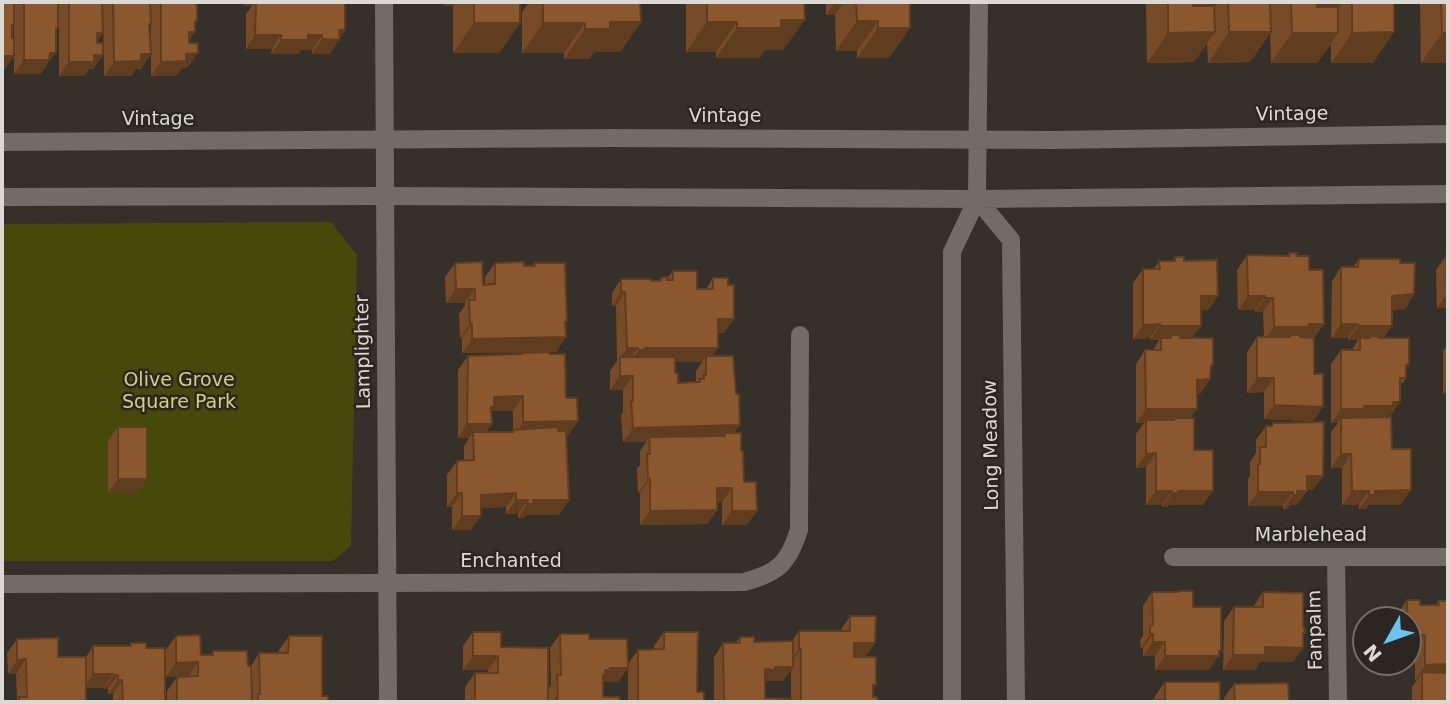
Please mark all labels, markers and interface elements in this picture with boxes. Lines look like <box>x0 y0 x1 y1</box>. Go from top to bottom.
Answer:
street label: Vintage <box>1255 103 1329 127</box>
street label: Vintage <box>689 106 761 128</box>
street label: Vintage <box>122 109 194 131</box>
street label: Lamplighter <box>352 295 376 409</box>
park label: Olive Grove Square Park <box>122 370 236 414</box>
street label: Long Meadow <box>979 379 1005 511</box>
street label: Marblehead <box>1255 525 1367 547</box>
street label: Enchanted <box>460 551 562 573</box>
street label: Fanpalm <box>1304 590 1328 670</box>
north arrow <box>1352 606 1422 676</box>
text: N <box>1359 640 1386 666</box>

